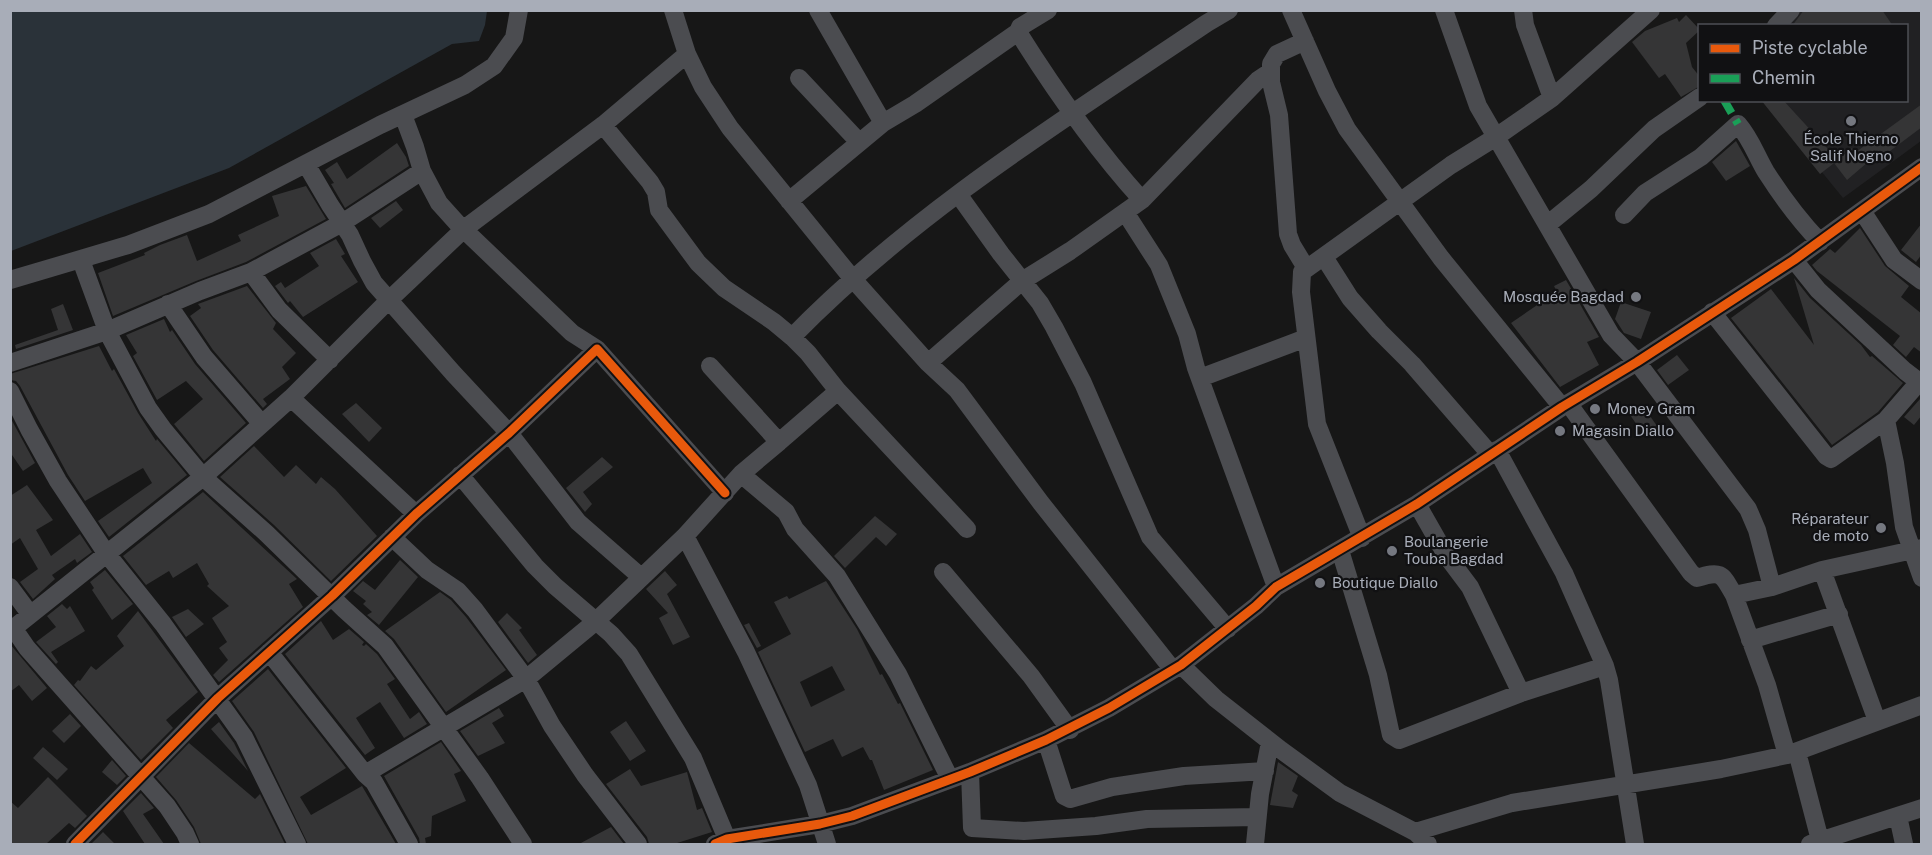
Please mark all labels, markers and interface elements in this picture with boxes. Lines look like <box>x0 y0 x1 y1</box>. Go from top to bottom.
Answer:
legend <box>1698 24 1908 102</box>
text: Piste cyclable <box>1752 37 1868 58</box>
text: Chemin <box>1752 67 1816 88</box>
marker: École Thierno Salif Nogno <box>1844 114 1858 128</box>
place label: École Thierno Salif Nogno <box>1804 130 1898 164</box>
place label: Mosquée Bagdad <box>1503 288 1624 305</box>
marker: Mosquée Bagdad <box>1629 290 1643 304</box>
place label: Money Gram <box>1607 400 1695 417</box>
marker: Money Gram <box>1588 402 1602 416</box>
place label: Magasin Diallo <box>1572 422 1674 439</box>
marker: Magasin Diallo <box>1553 424 1567 438</box>
place label: Réparateur de moto <box>1791 510 1869 544</box>
marker: Réparateur de moto <box>1874 521 1888 535</box>
place label: Boulangerie Touba Bagdad <box>1404 533 1504 567</box>
marker: Boulangerie Touba Bagdad <box>1385 544 1399 558</box>
place label: Boutique Diallo <box>1332 574 1438 591</box>
marker: Boutique Diallo <box>1313 576 1327 590</box>

